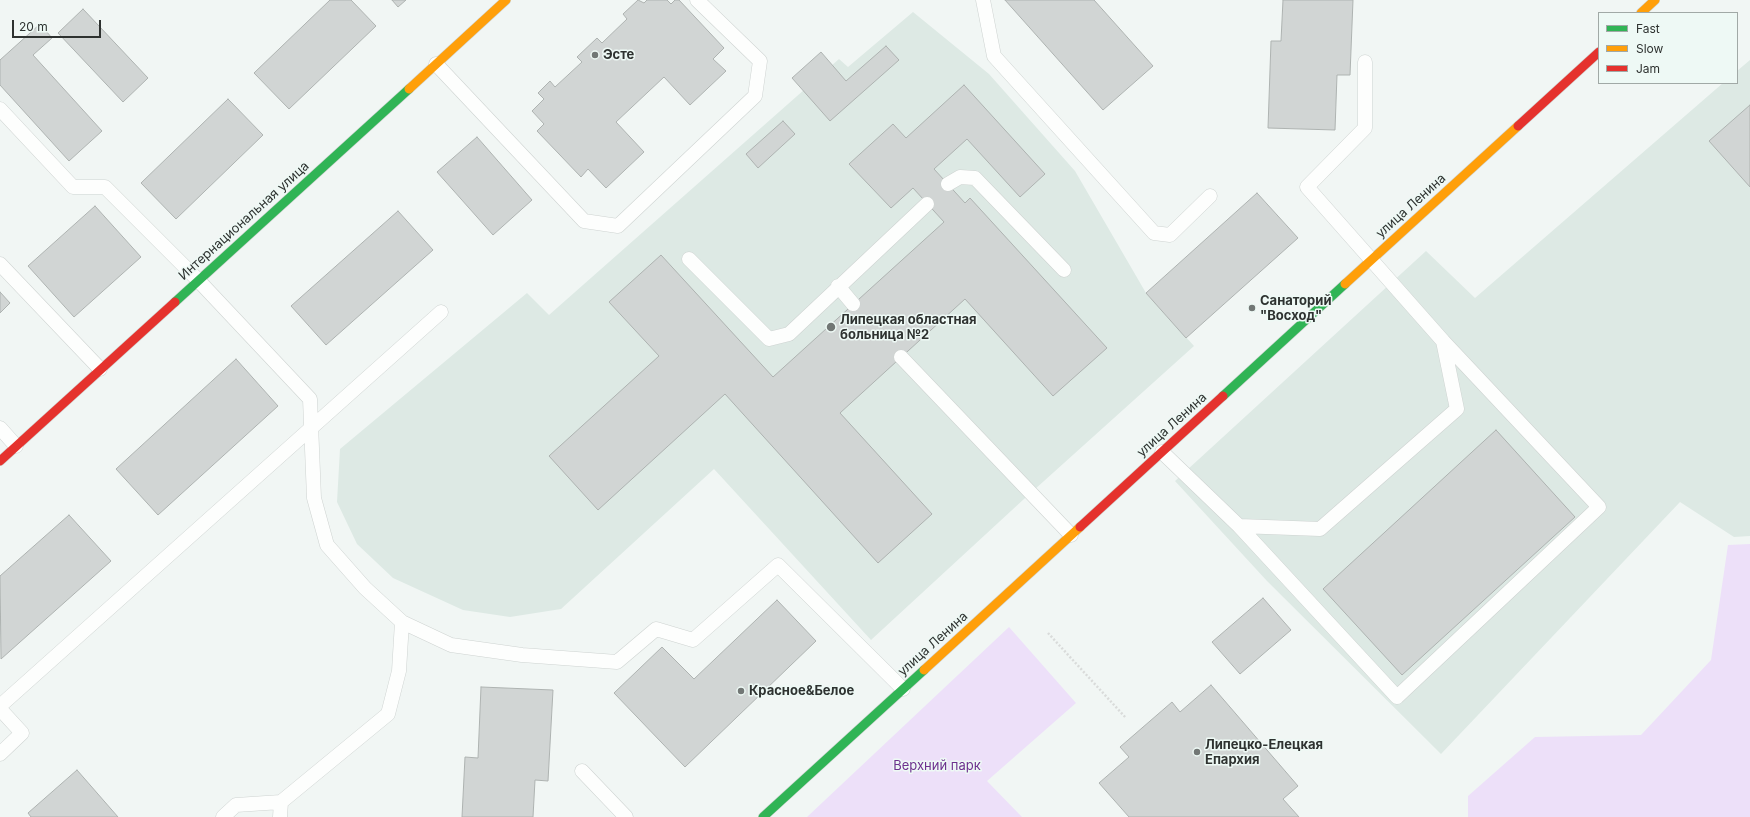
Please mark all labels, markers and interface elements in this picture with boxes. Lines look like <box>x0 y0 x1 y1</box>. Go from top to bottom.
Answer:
scale bar <box>14 12 103 38</box>
legend <box>1598 12 1738 84</box>
text: 20 m <box>19 19 48 34</box>
text: Fast <box>1636 21 1660 36</box>
text: Slow <box>1636 41 1663 56</box>
place label: Эсте <box>603 47 634 63</box>
marker: Эсте <box>590 50 600 60</box>
text: Jam <box>1636 61 1660 76</box>
street label: Интернациональная улица <box>176 158 312 284</box>
street label: улица Ленина <box>1373 171 1449 241</box>
place label: Санаторий "Восход" <box>1260 293 1331 324</box>
marker: Санаторий "Восход" <box>1247 303 1257 313</box>
place label: Липецкая областная больница №2 <box>840 312 977 343</box>
marker: Липецкая областная больница №2 <box>825 321 837 333</box>
street label: улица Ленина <box>1134 390 1210 460</box>
street label: улица Ленина <box>895 609 971 679</box>
place label: Красное&Белое <box>749 683 854 699</box>
marker: Красное&Белое <box>736 686 746 696</box>
place label: Липецко-Елецкая Епархия <box>1205 737 1323 768</box>
marker: Липецко-Елецкая Епархия <box>1192 747 1202 757</box>
park label: Верхний парк <box>893 758 981 774</box>

